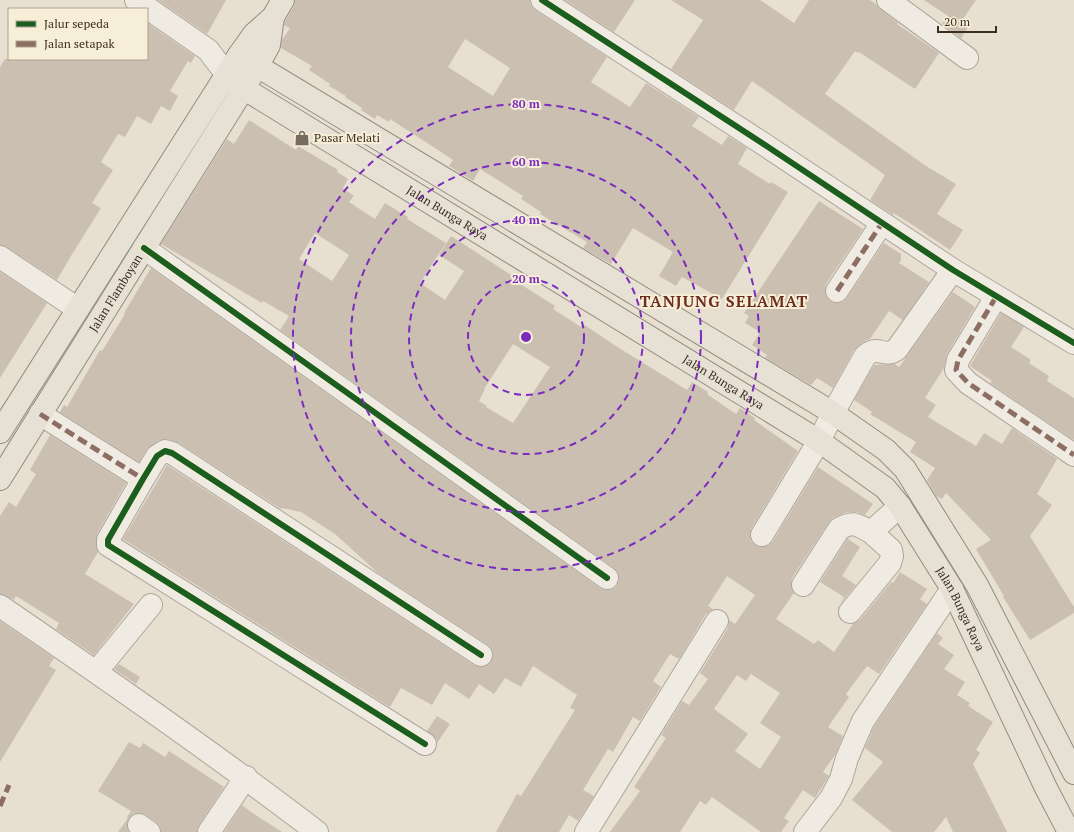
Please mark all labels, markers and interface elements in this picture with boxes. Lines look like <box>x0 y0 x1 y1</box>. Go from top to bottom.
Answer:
legend <box>8 8 148 60</box>
scale bar <box>938 8 996 34</box>
text: 20 m <box>944 14 971 29</box>
text: Jalur sepeda <box>44 16 109 31</box>
text: Jalan setapak <box>44 36 115 51</box>
text: 80 m <box>512 96 540 111</box>
shop icon: Pasar Melati <box>293 129 311 147</box>
place label: Pasar Melati <box>314 130 381 145</box>
text: 60 m <box>512 154 540 169</box>
street label: Jalan Bunga Raya <box>404 182 491 243</box>
text: 40 m <box>512 212 540 227</box>
street label: Jalan Flamboyan <box>86 251 145 335</box>
text: 20 m <box>512 271 540 286</box>
district label: TANJUNG SELAMAT <box>640 290 808 312</box>
centre of rings <box>519 330 533 344</box>
street label: Jalan Bunga Raya <box>680 351 767 413</box>
street label: Jalan Bunga Raya <box>933 564 988 653</box>

